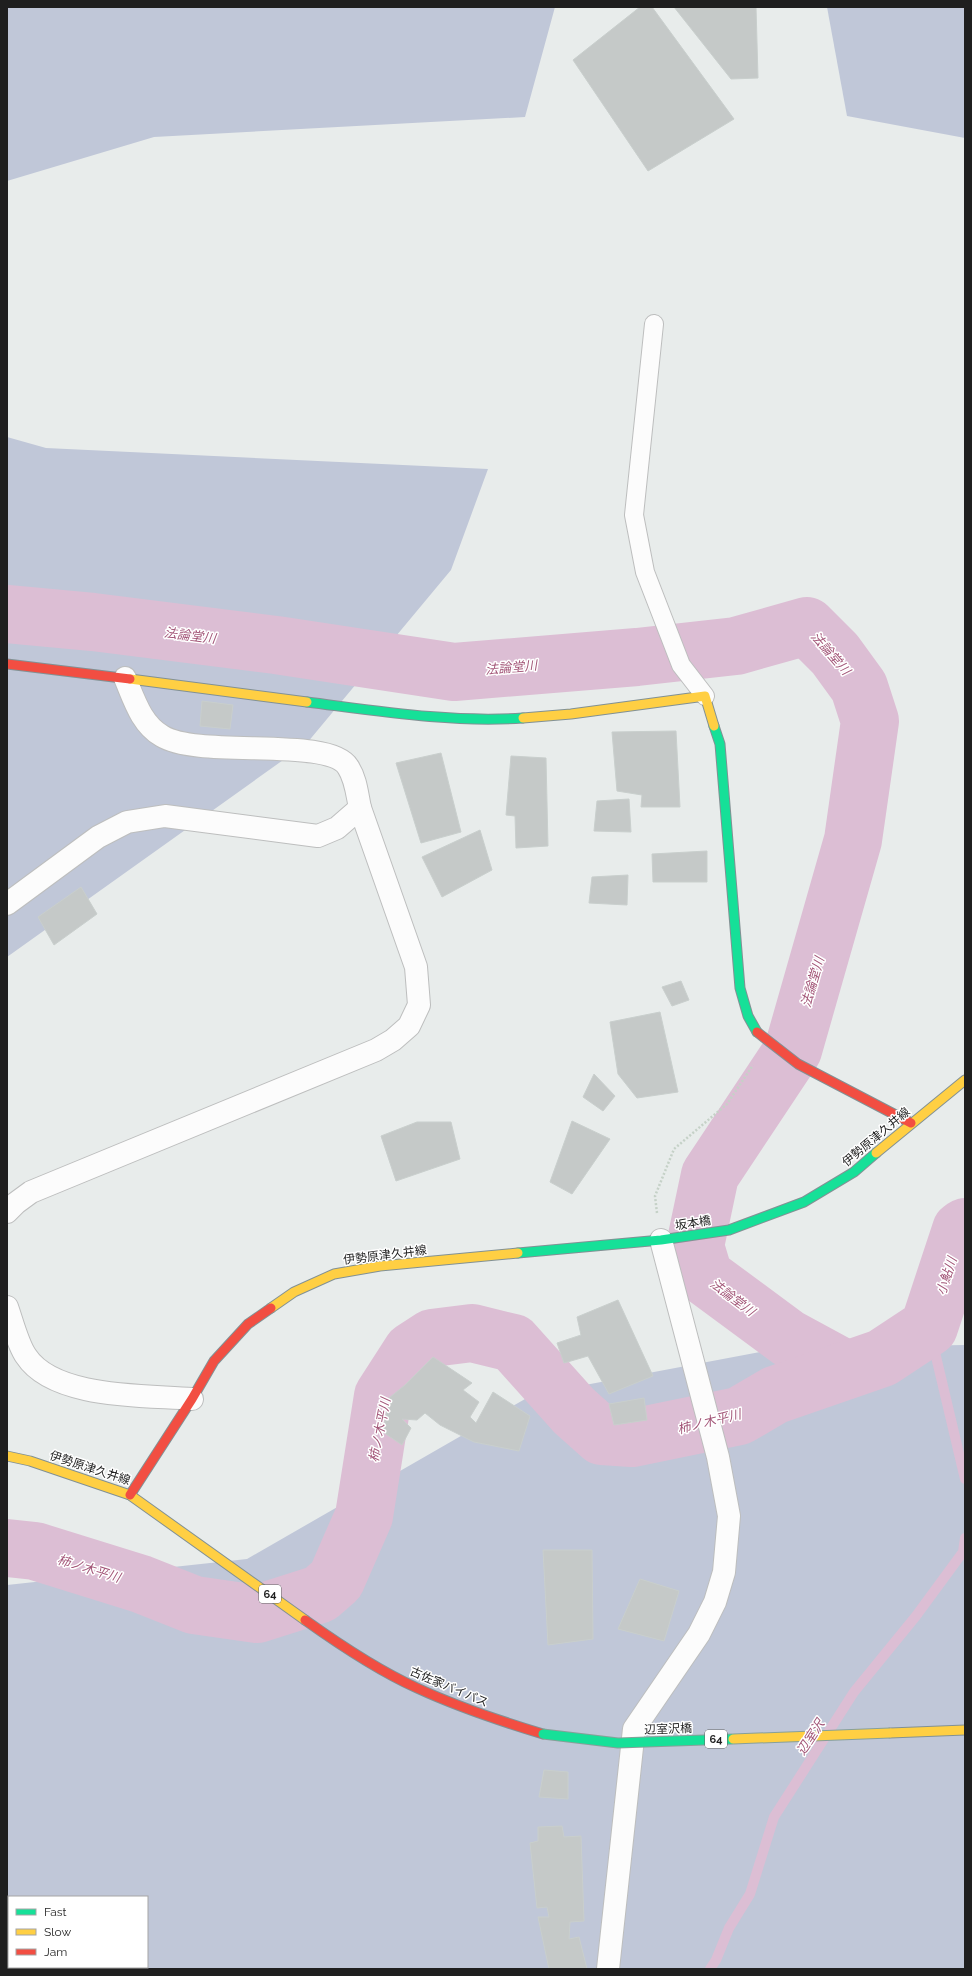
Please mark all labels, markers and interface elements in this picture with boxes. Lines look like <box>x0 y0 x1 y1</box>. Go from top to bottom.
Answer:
water label: 法論堂川 <box>163 625 219 646</box>
water label: 法論堂川 <box>808 629 855 679</box>
water label: 法論堂川 <box>484 658 540 677</box>
water label: 法論堂川 <box>798 953 827 1009</box>
street label: 伊勢原津久井線 <box>839 1105 913 1169</box>
street label: 坂本橋 <box>674 1213 712 1233</box>
street label: 伊勢原津久井線 <box>342 1243 428 1267</box>
water label: 小鮎川 <box>933 1253 960 1297</box>
water label: 法論堂川 <box>707 1276 760 1320</box>
water label: 柿ノ木平川 <box>366 1395 393 1463</box>
water label: 柿ノ木平川 <box>676 1406 744 1437</box>
street label: 伊勢原津久井線 <box>48 1448 132 1488</box>
water label: 柿ノ木平川 <box>56 1552 124 1586</box>
road number: 64 <box>259 1585 281 1603</box>
street label: 古佐家バイパス <box>408 1664 490 1710</box>
water label: 辺室沢 <box>794 1715 828 1758</box>
street label: 辺室沢橋 <box>644 1721 692 1737</box>
road number: 64 <box>705 1730 727 1748</box>
legend <box>8 1896 148 1968</box>
text: Fast <box>44 1905 67 1919</box>
text: Slow <box>44 1925 71 1939</box>
text: Jam <box>44 1945 67 1959</box>

